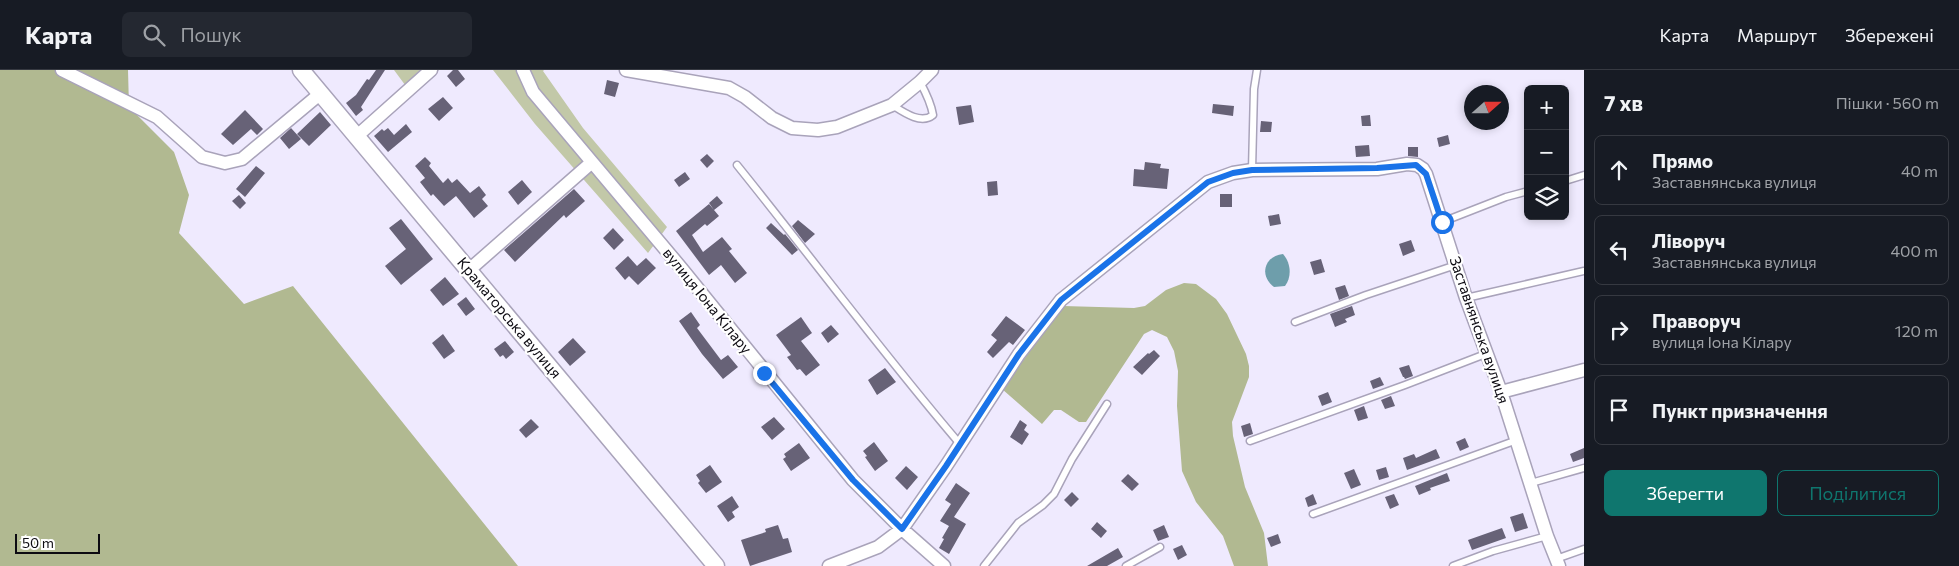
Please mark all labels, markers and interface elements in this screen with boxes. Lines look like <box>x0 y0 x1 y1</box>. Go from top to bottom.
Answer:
search box <box>122 12 472 57</box>
text: Карта <box>25 20 92 49</box>
icon: search <box>140 21 168 49</box>
text: Пошук <box>180 23 242 46</box>
text: Карта <box>1659 24 1709 46</box>
text: Маршрут <box>1737 24 1817 46</box>
text: Збережені <box>1845 24 1934 46</box>
north arrow <box>1464 85 1509 130</box>
map controls <box>1524 85 1569 220</box>
button: + <box>1524 85 1569 130</box>
text: 7 хв <box>1604 90 1643 115</box>
text: Пішки · 560 m <box>1836 93 1939 112</box>
button: − <box>1524 130 1569 175</box>
text: Прямо <box>1652 149 1713 172</box>
icon: ahead <box>1605 156 1633 184</box>
text: 40 m <box>1901 161 1938 180</box>
text: Заставнянська вулиця <box>1652 172 1817 191</box>
button: layers <box>1524 175 1569 220</box>
route start <box>1431 211 1454 234</box>
text: Ліворуч <box>1652 229 1725 252</box>
icon: left <box>1605 236 1633 264</box>
text: 400 m <box>1890 241 1938 260</box>
street label: вулиця Іона Кілару <box>660 244 756 357</box>
text: Заставнянська вулиця <box>1652 252 1817 271</box>
street label: Краматорська вулиця <box>454 253 566 382</box>
street label: Заставнянська вулиця <box>1446 254 1514 406</box>
text: Праворуч <box>1652 309 1741 332</box>
icon: right <box>1605 316 1633 344</box>
text: 120 m <box>1895 321 1938 340</box>
text: вулиця Іона Кілару <box>1652 332 1792 351</box>
route end <box>753 362 776 385</box>
icon: arrive <box>1605 396 1633 424</box>
text: Пункт призначення <box>1652 399 1828 422</box>
button: Зберегти <box>1604 470 1767 516</box>
button: Поділитися <box>1777 470 1939 516</box>
scale bar <box>15 531 100 554</box>
text: 50 m <box>22 534 54 551</box>

